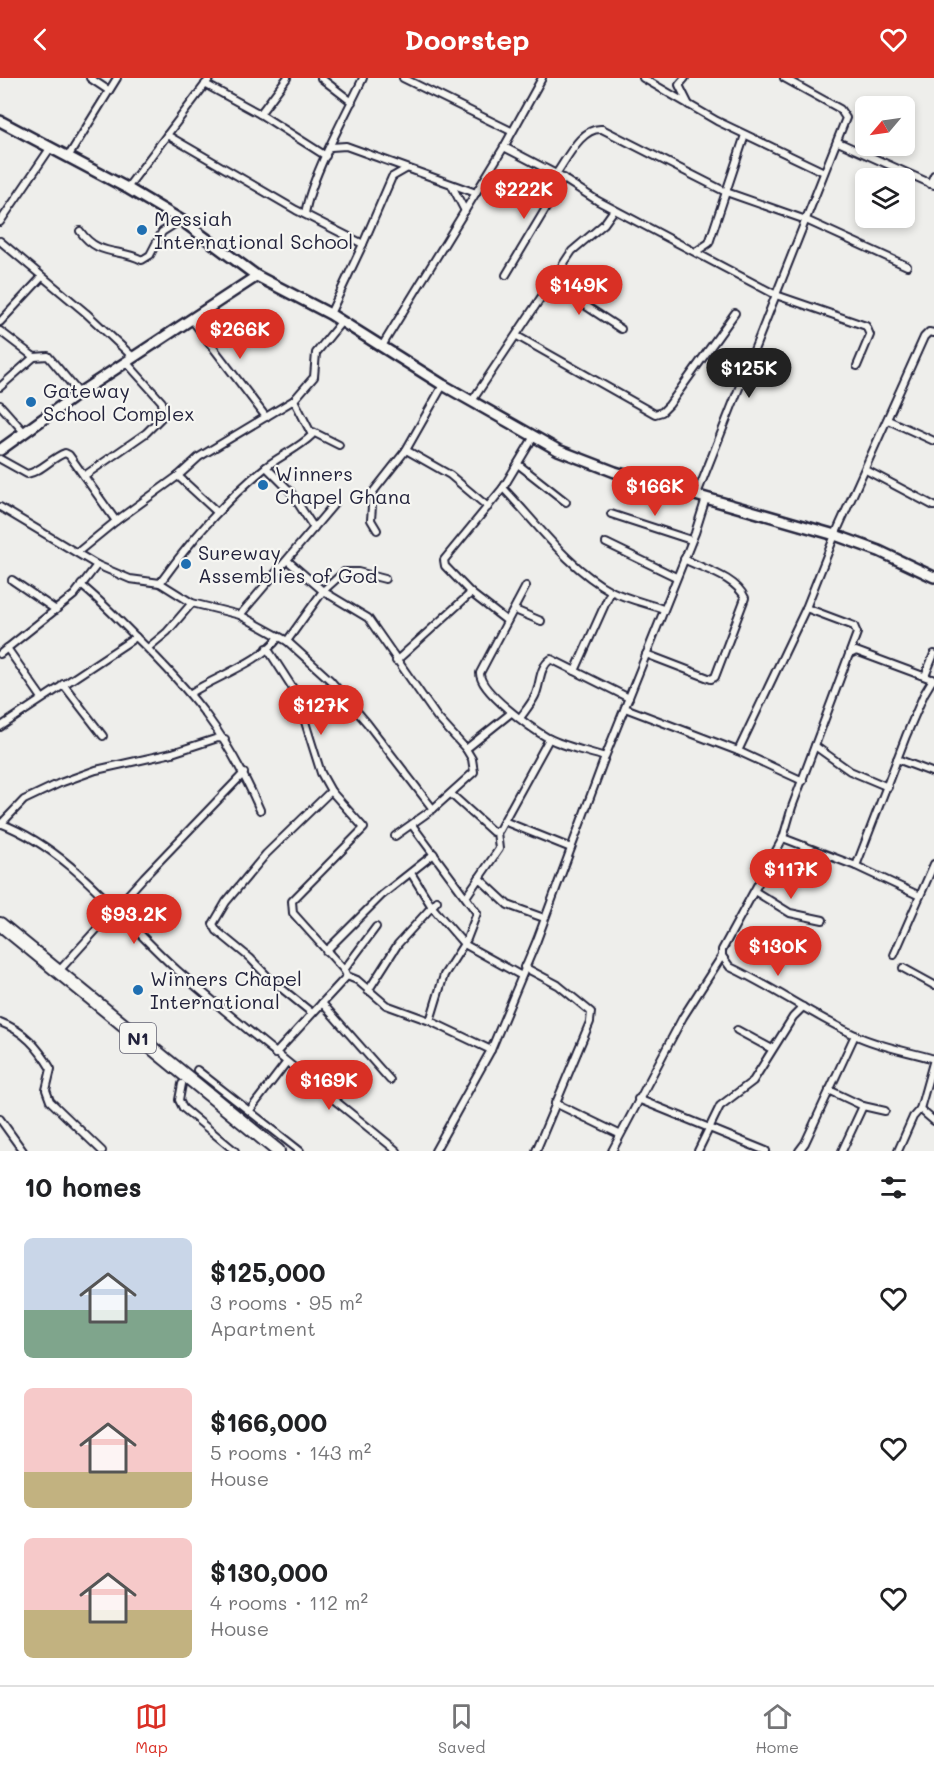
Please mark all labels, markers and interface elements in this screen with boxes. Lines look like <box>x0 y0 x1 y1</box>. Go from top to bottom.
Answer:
text: Doorstep <box>405 22 529 57</box>
icon: back <box>24 23 57 56</box>
icon: heart <box>877 23 910 56</box>
north arrow <box>855 96 915 156</box>
map controls <box>855 96 915 228</box>
button: layers <box>855 168 915 228</box>
pin: $222K <box>482 169 566 220</box>
text: $222K <box>494 175 554 201</box>
place label: Messiah International School <box>154 205 353 254</box>
marker: Messiah International School <box>135 223 149 237</box>
pin: $149K <box>537 265 621 316</box>
text: $149K <box>549 271 609 297</box>
pin: $266K <box>198 309 282 360</box>
text: $266K <box>210 315 270 341</box>
pin: $125K <box>707 348 791 399</box>
text: $125K <box>720 354 778 380</box>
place label: Gateway School Complex <box>43 377 194 426</box>
marker: Gateway School Complex <box>24 395 38 409</box>
place label: Winners Chapel Ghana <box>275 460 411 509</box>
pin: $166K <box>613 466 697 517</box>
text: $166K <box>626 472 684 498</box>
marker: Winners Chapel Ghana <box>256 478 270 492</box>
place label: Sureway Assemblies of God <box>198 539 377 588</box>
marker: Sureway Assemblies of God <box>179 557 193 571</box>
pin: $127K <box>279 685 363 736</box>
text: $127K <box>293 691 349 717</box>
pin: $117K <box>749 849 833 900</box>
text: $117K <box>764 855 818 881</box>
pin: $93.2K <box>85 894 183 945</box>
text: $93.2K <box>101 900 167 926</box>
pin: $130K <box>736 926 820 977</box>
text: $130K <box>748 932 808 958</box>
place label: Winners Chapel International <box>150 965 302 1014</box>
marker: Winners Chapel International <box>131 983 145 997</box>
road number: N1 <box>120 1023 156 1053</box>
pin: $169K <box>287 1060 371 1111</box>
text: $169K <box>300 1066 358 1092</box>
text: 10 homes <box>24 1170 142 1204</box>
icon: filters <box>877 1171 910 1204</box>
text: $125,000 <box>210 1255 325 1289</box>
icon: home <box>72 1262 144 1334</box>
icon: heart <box>877 1282 910 1315</box>
text: 3 rooms · 95 m² <box>210 1289 362 1315</box>
text: Apartment <box>210 1315 316 1341</box>
text: $166,000 <box>210 1405 327 1439</box>
icon: home <box>72 1412 144 1484</box>
icon: heart <box>877 1432 910 1465</box>
text: 5 rooms · 143 m² <box>210 1439 371 1465</box>
text: House <box>210 1465 269 1491</box>
text: $130,000 <box>210 1555 328 1589</box>
icon: home <box>72 1562 144 1634</box>
icon: heart <box>877 1582 910 1615</box>
text: 4 rooms · 112 m² <box>210 1589 368 1615</box>
text: House <box>210 1615 269 1641</box>
tab: Map <box>135 1700 168 1757</box>
tab: Saved <box>438 1700 485 1757</box>
tab: Home <box>755 1700 799 1757</box>

